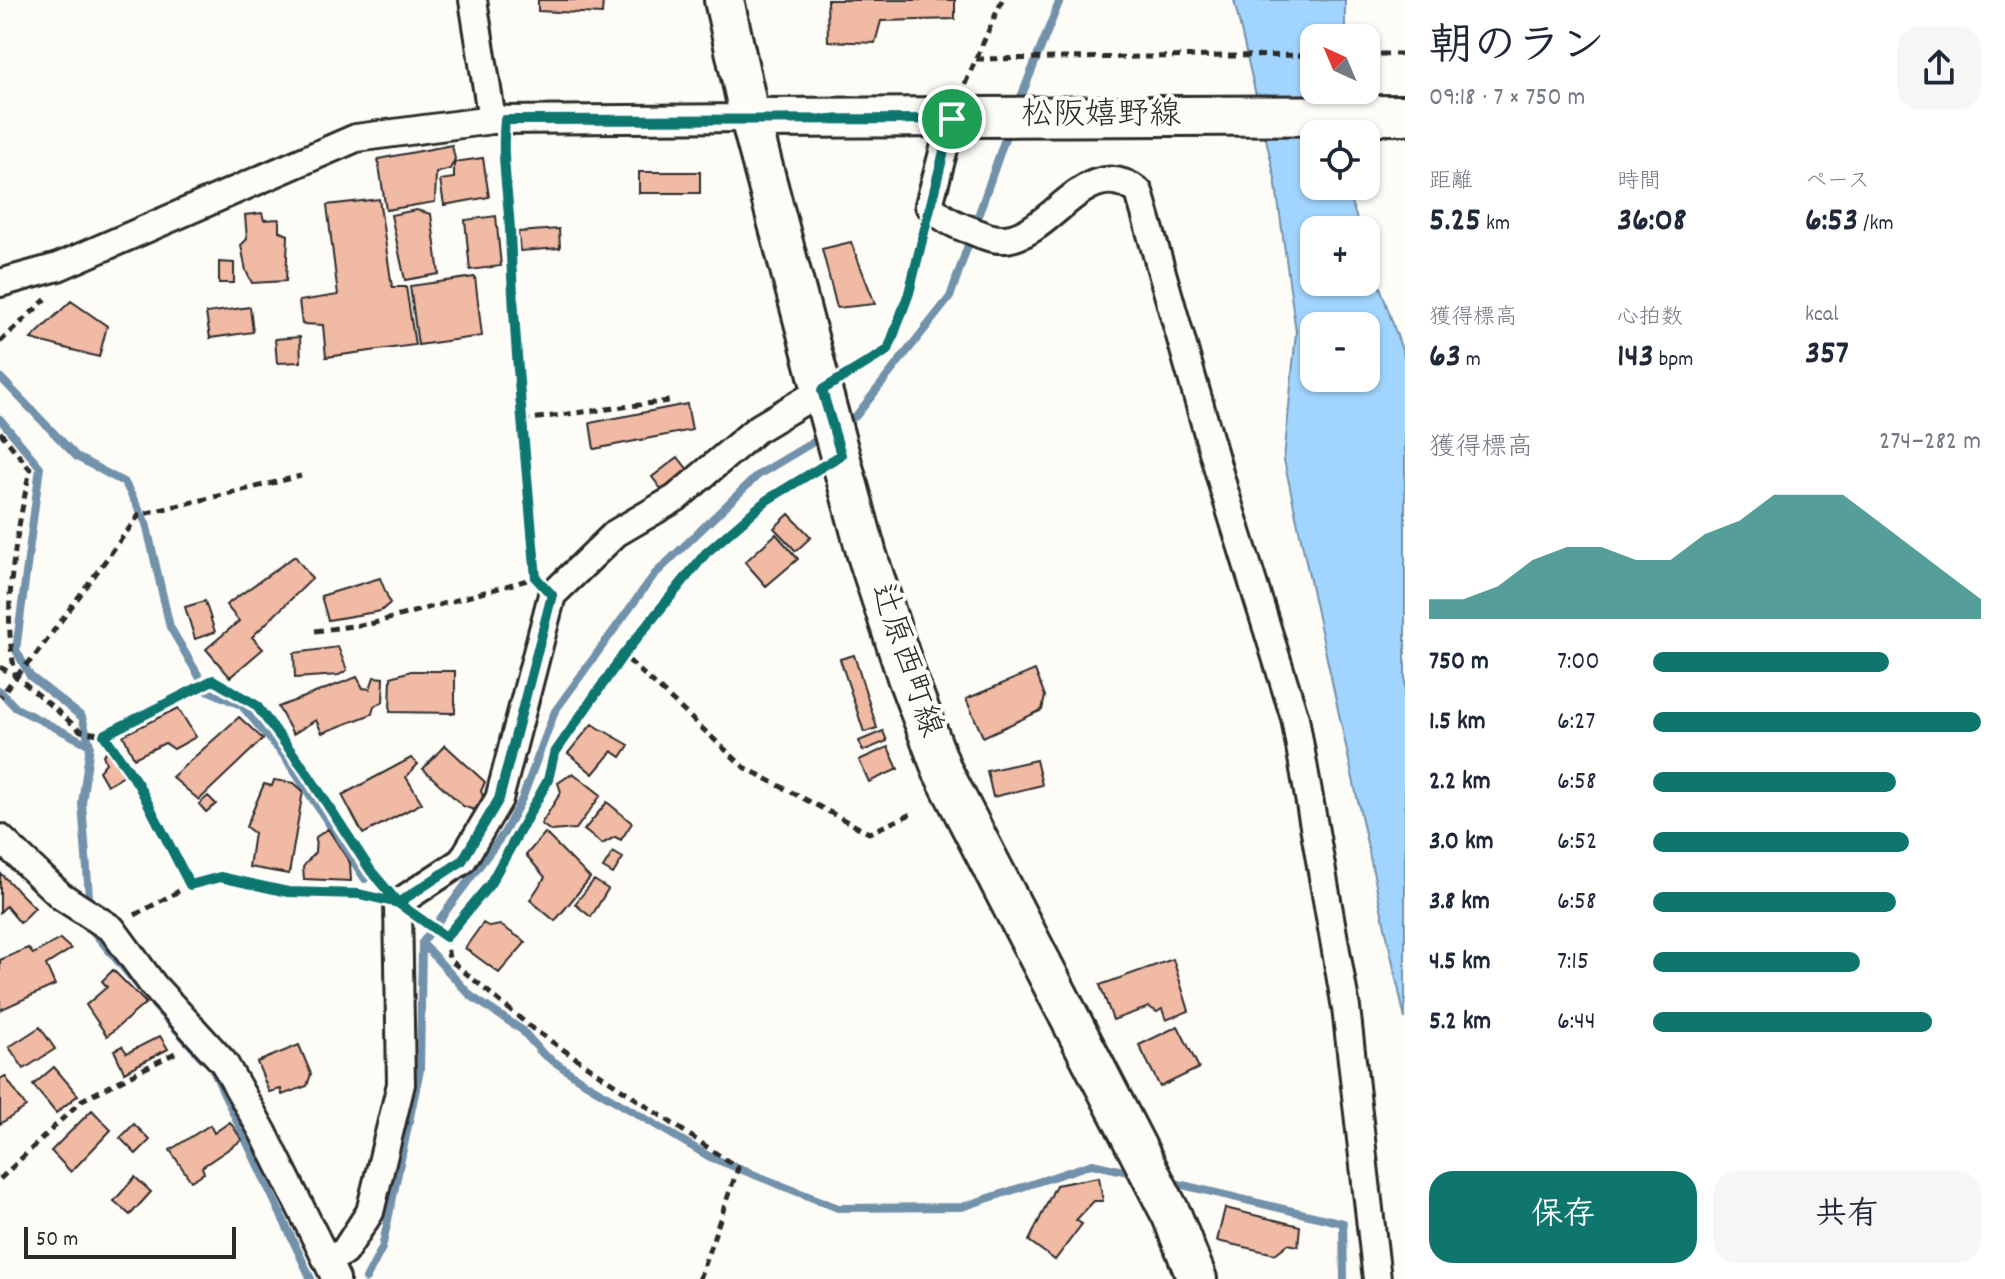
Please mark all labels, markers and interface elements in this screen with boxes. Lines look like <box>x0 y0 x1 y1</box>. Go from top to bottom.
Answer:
text: 朝のラン <box>1429 18 1605 81</box>
north arrow <box>1300 24 1380 104</box>
map controls <box>1300 24 1380 392</box>
button: share <box>1897 26 1981 110</box>
text: 09:18 · 7 × 750 m <box>1429 80 1585 117</box>
pin <box>918 85 986 153</box>
street label: 松阪嬉野線 <box>1021 94 1181 140</box>
icon: arrive <box>930 97 974 141</box>
button: locate <box>1300 120 1380 200</box>
text: 距離 <box>1429 167 1473 198</box>
text: 時間 <box>1617 167 1661 198</box>
text: ペース <box>1805 167 1870 198</box>
text: 5.25 <box>1429 198 1481 247</box>
text: 36:08 <box>1617 198 1687 247</box>
text: 6:53 <box>1805 198 1858 247</box>
text: km <box>1481 209 1510 240</box>
text: /km <box>1858 209 1894 240</box>
button: + <box>1300 216 1380 296</box>
text: kcal <box>1805 300 1838 331</box>
text: 獲得標高 <box>1429 303 1517 334</box>
text: 心拍数 <box>1617 303 1683 334</box>
button: − <box>1300 312 1380 392</box>
text: 357 <box>1805 331 1849 380</box>
text: 63 <box>1429 334 1461 383</box>
text: 143 <box>1617 334 1654 383</box>
text: m <box>1461 345 1481 376</box>
text: bpm <box>1654 345 1693 376</box>
text: 274–282 m <box>1879 424 1981 461</box>
text: 獲得標高 <box>1429 430 1533 467</box>
street label: 辻原西町線 <box>856 578 952 744</box>
text: 750 m <box>1429 644 1489 681</box>
text: 7:00 <box>1557 644 1600 681</box>
text: 1.5 km <box>1429 704 1486 741</box>
text: 6:27 <box>1557 704 1595 741</box>
text: 2.2 km <box>1429 764 1491 801</box>
text: 6:58 <box>1557 764 1597 801</box>
text: 3.0 km <box>1429 824 1494 861</box>
text: 6:52 <box>1557 824 1597 861</box>
text: 3.8 km <box>1429 884 1490 921</box>
text: 6:58 <box>1557 884 1597 921</box>
text: 4.5 km <box>1429 944 1491 981</box>
text: 7:15 <box>1557 944 1589 981</box>
text: 5.2 km <box>1429 1004 1491 1041</box>
text: 6:44 <box>1557 1004 1596 1041</box>
button: 保存 <box>1429 1171 1697 1263</box>
button: 共有 <box>1713 1171 1981 1263</box>
scale bar <box>24 1223 236 1259</box>
text: 50 m <box>36 1225 78 1256</box>

